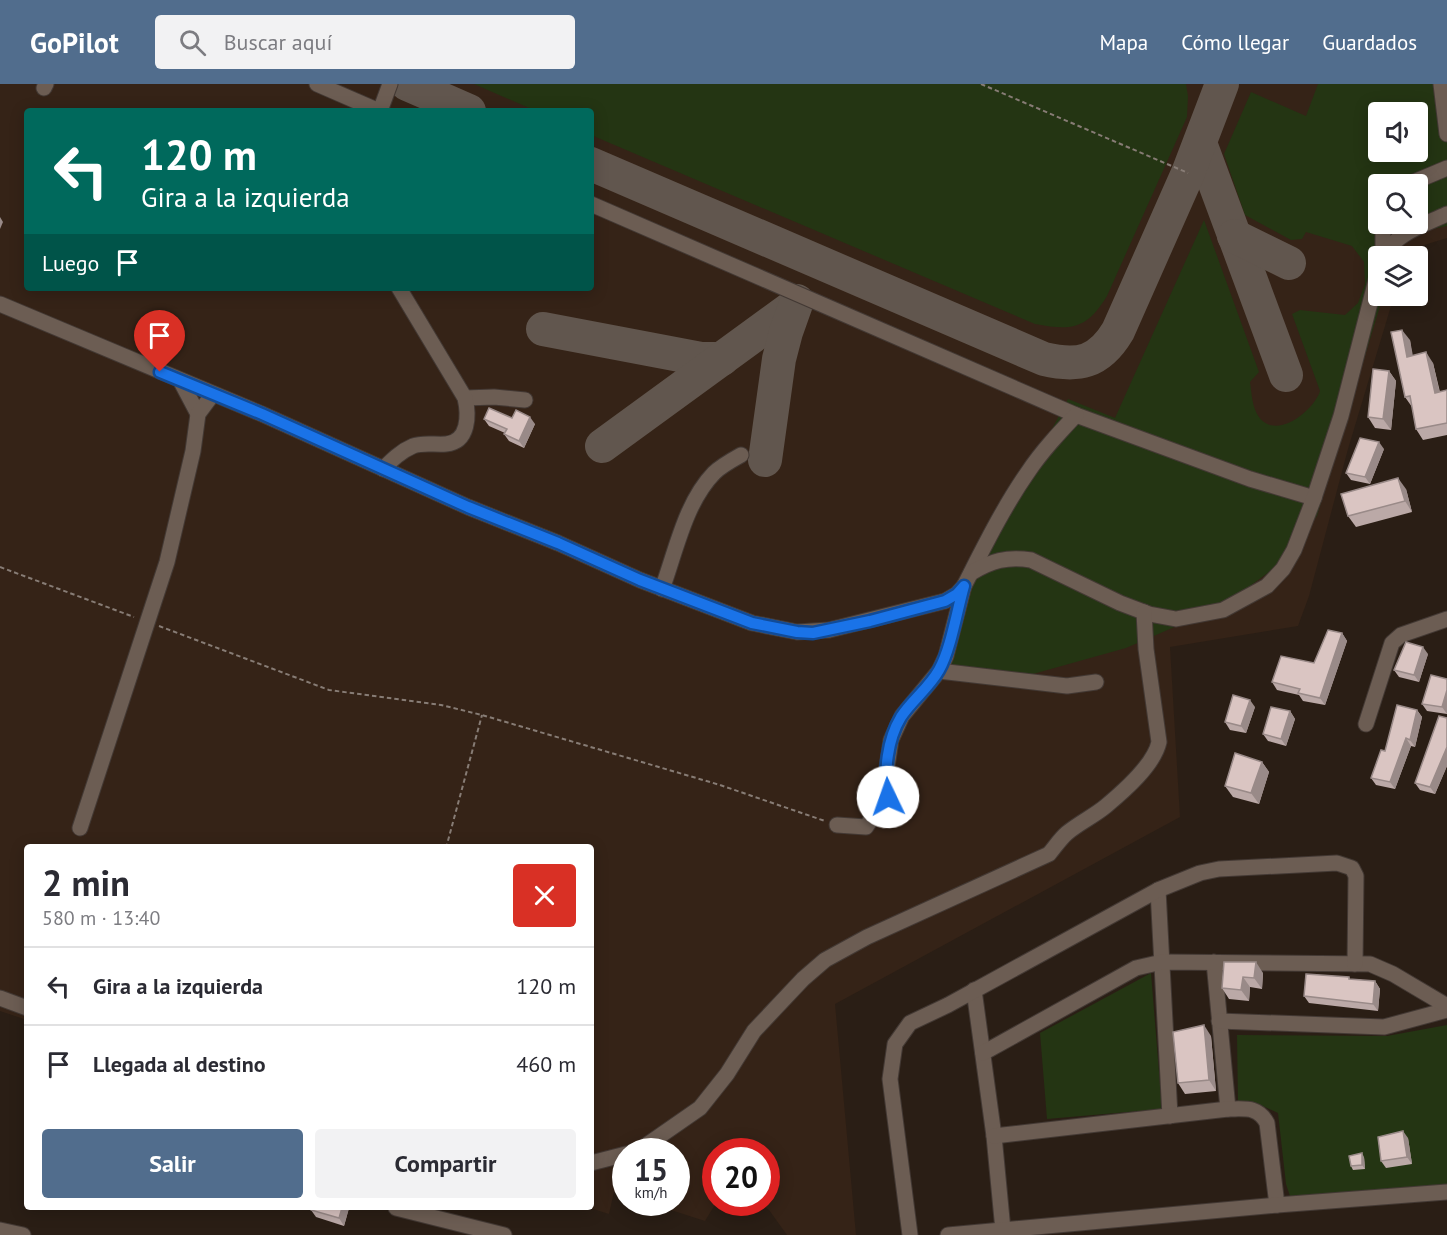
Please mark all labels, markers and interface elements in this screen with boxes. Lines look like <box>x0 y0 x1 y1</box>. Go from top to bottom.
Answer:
search box <box>155 15 575 69</box>
text: GoPilot <box>30 24 119 61</box>
icon: search <box>176 26 209 59</box>
text: Buscar aquí <box>224 28 332 56</box>
text: Mapa <box>1099 29 1148 56</box>
text: Cómo llegar <box>1181 29 1289 56</box>
text: Guardados <box>1322 29 1417 56</box>
map controls <box>1368 102 1428 306</box>
button: sound <box>1368 102 1428 162</box>
text: 120 m <box>141 127 257 182</box>
icon: left <box>42 132 120 210</box>
button: search <box>1368 174 1428 234</box>
text: Gira a la izquierda <box>141 180 350 214</box>
icon: arrive <box>111 246 144 279</box>
button: layers <box>1368 246 1428 306</box>
text: Luego <box>42 249 99 277</box>
pin <box>134 310 185 372</box>
icon: arrive <box>143 319 176 352</box>
position arrow <box>856 765 920 829</box>
text: 2 min <box>42 859 130 906</box>
button: close <box>513 864 576 927</box>
text: 580 m · 13:40 <box>42 905 160 931</box>
icon: left <box>42 970 75 1003</box>
text: Gira a la izquierda <box>93 972 263 1000</box>
text: 120 m <box>516 972 576 1000</box>
icon: arrive <box>42 1048 75 1081</box>
text: Llegada al destino <box>93 1050 266 1078</box>
text: 460 m <box>516 1050 576 1078</box>
button: Salir <box>42 1129 303 1198</box>
button: Compartir <box>315 1129 576 1198</box>
speed limit sign: 20 <box>702 1138 780 1216</box>
text: 15 <box>634 1150 668 1189</box>
text: km/h <box>635 1183 667 1202</box>

